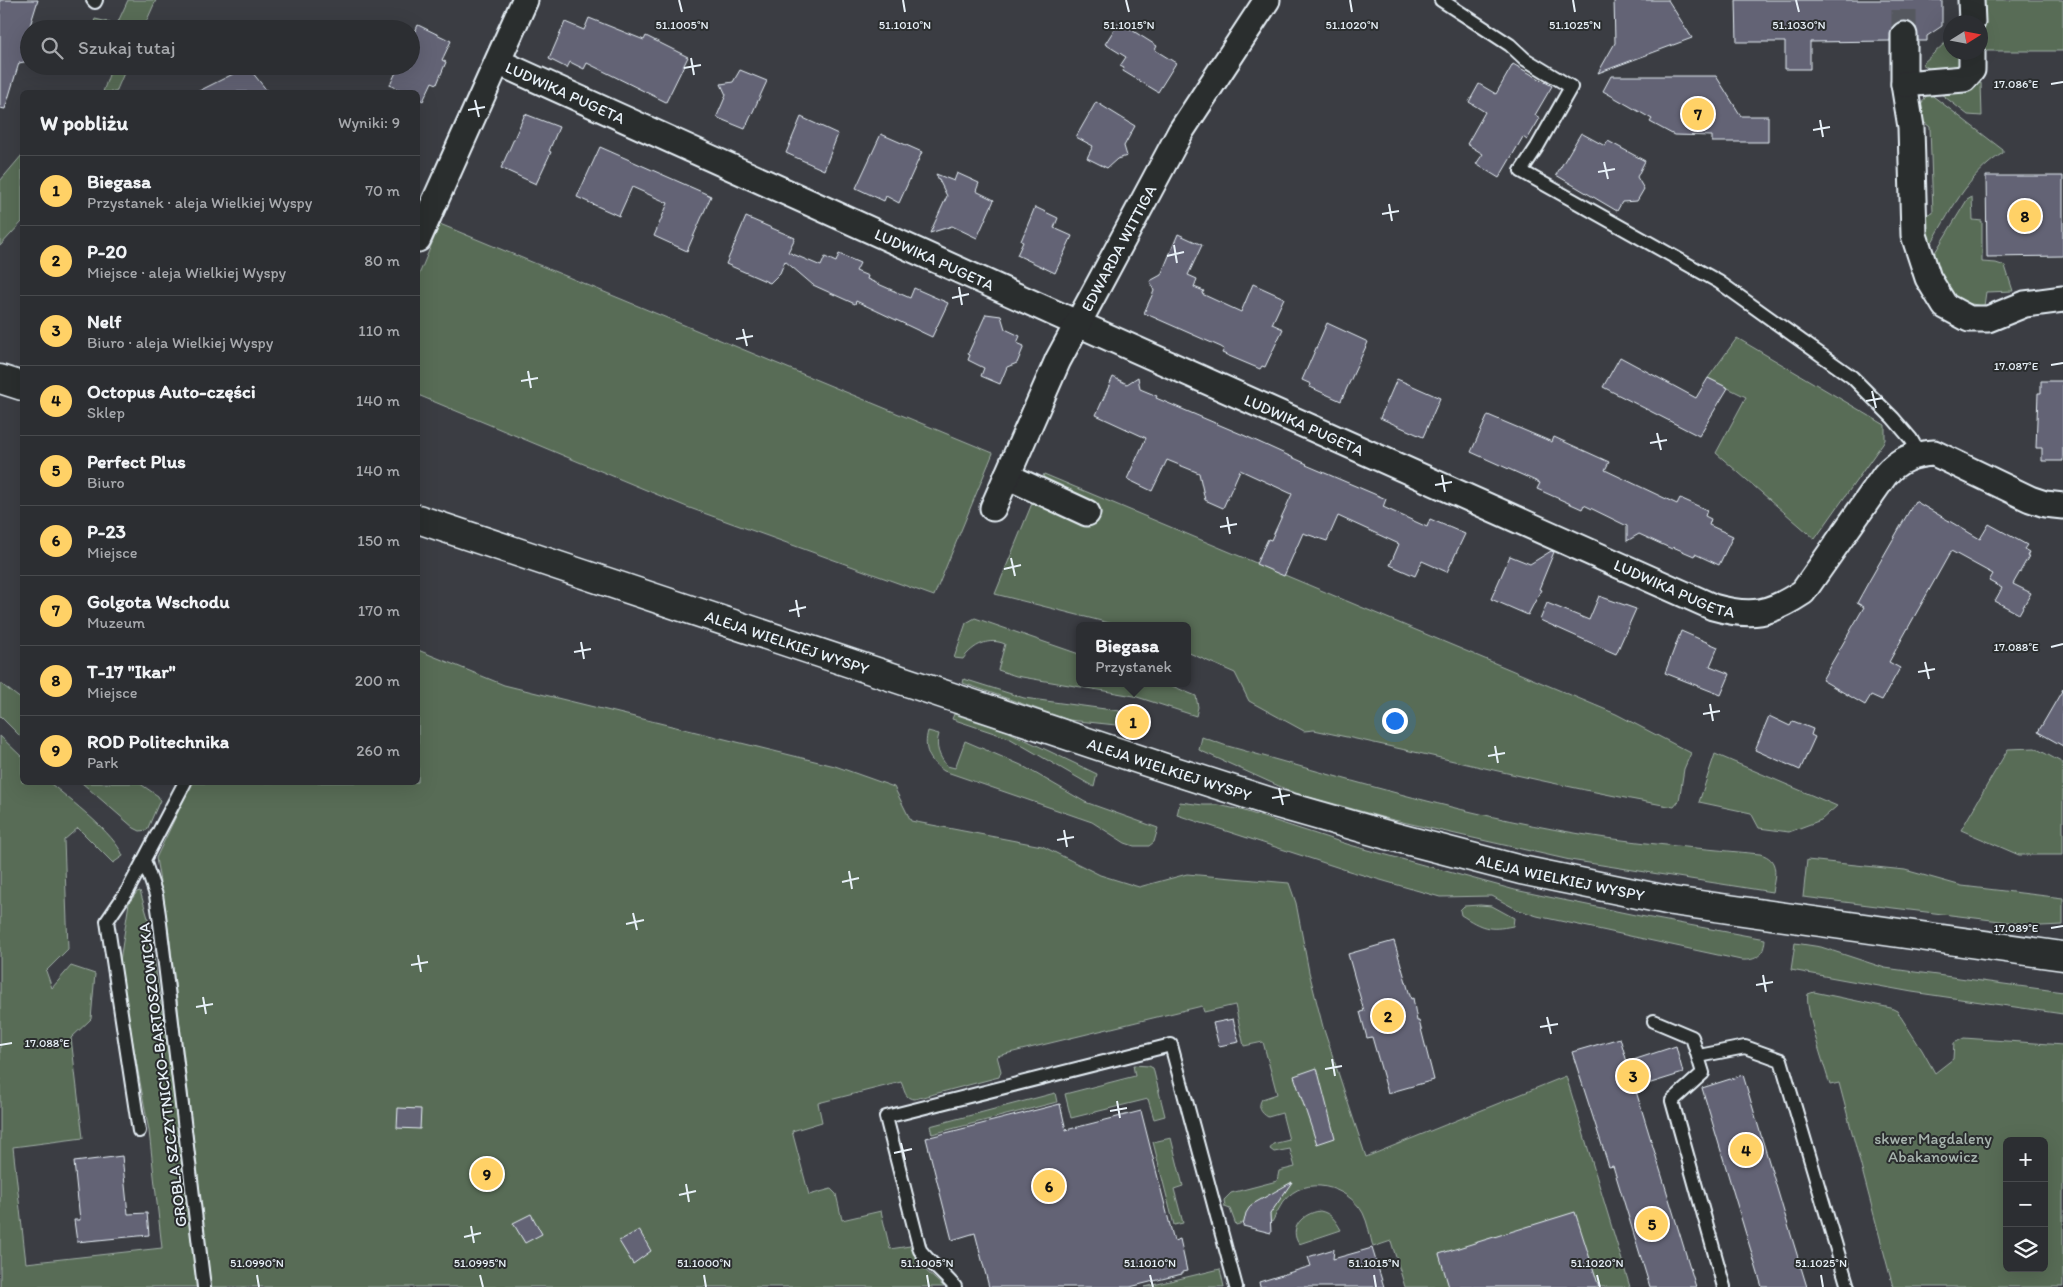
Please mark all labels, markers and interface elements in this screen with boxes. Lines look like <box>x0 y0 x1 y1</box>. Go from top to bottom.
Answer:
north arrow <box>1943 15 1988 60</box>
text: 51.1005°N <box>655 18 709 32</box>
text: 51.1010°N <box>879 18 931 32</box>
text: 51.1015°N <box>1103 18 1155 32</box>
text: 51.1020°N <box>1325 18 1379 32</box>
text: 51.1025°N <box>1549 18 1601 32</box>
text: 51.1030°N <box>1772 18 1826 32</box>
search box <box>20 20 420 75</box>
icon: search <box>38 34 66 62</box>
text: Szukaj tutaj <box>78 36 175 59</box>
street label: LUDWIKA PUGETA <box>502 58 628 128</box>
text: 17.086°E <box>1994 77 2039 91</box>
pin: 7 <box>1682 95 1714 133</box>
text: W pobliżu <box>40 110 128 135</box>
text: Wyniki: 9 <box>338 113 400 132</box>
text: Biegasa <box>87 170 151 193</box>
text: 1 <box>52 181 60 200</box>
text: 70 m <box>365 181 400 200</box>
street label: EDWARDA WITTIGA <box>1077 182 1160 315</box>
text: Przystanek · aleja Wielkiej Wyspy <box>87 193 312 212</box>
pin: 8 <box>2009 197 2041 235</box>
street label: LUDWIKA PUGETA <box>872 224 997 295</box>
text: P-20 <box>87 240 127 263</box>
text: 2 <box>52 251 60 270</box>
text: 80 m <box>364 251 400 270</box>
text: Miejsce · aleja Wielkiej Wyspy <box>87 263 286 282</box>
text: Nelf <box>87 310 121 333</box>
text: 3 <box>52 321 60 340</box>
text: 110 m <box>358 321 400 340</box>
text: Biuro · aleja Wielkiej Wyspy <box>87 333 273 352</box>
text: 17.087°E <box>1994 359 2039 373</box>
text: Octopus Auto-części <box>87 380 256 403</box>
street label: LUDWIKA PUGETA <box>1241 390 1367 460</box>
text: 4 <box>51 391 61 410</box>
text: 140 m <box>356 391 400 410</box>
text: Sklep <box>87 403 125 422</box>
text: Perfect Plus <box>87 450 186 473</box>
text: 5 <box>52 461 60 480</box>
text: 140 m <box>356 461 400 480</box>
text: Biuro <box>87 473 125 492</box>
text: P-23 <box>87 520 126 543</box>
text: 6 <box>52 531 60 550</box>
text: 150 m <box>357 531 400 550</box>
text: Miejsce <box>87 543 138 562</box>
street label: LUDWIKA PUGETA <box>1611 555 1736 622</box>
text: Golgota Wschodu <box>87 590 230 613</box>
text: 7 <box>52 601 60 620</box>
text: 170 m <box>358 601 400 620</box>
street label: ALEJA WIELKIEJ WYSPY <box>702 606 871 679</box>
text: Muzeum <box>87 613 145 632</box>
popup <box>1076 622 1191 687</box>
text: Biegasa <box>1095 634 1159 657</box>
text: 17.088°E <box>1993 640 2039 654</box>
text: Przystanek <box>1095 657 1172 676</box>
text: T-17 "Ikar" <box>87 660 176 683</box>
text: 8 <box>52 671 60 690</box>
text: 200 m <box>355 671 400 690</box>
text: Miejsce <box>87 683 138 702</box>
pin: 1 <box>1117 703 1149 741</box>
your location <box>1382 708 1408 734</box>
text: ROD Politechnika <box>87 730 229 753</box>
street label: ALEJA WIELKIEJ WYSPY <box>1085 734 1254 805</box>
text: 9 <box>52 741 60 760</box>
text: 260 m <box>356 741 400 760</box>
text: Park <box>87 753 118 772</box>
street label: ALEJA WIELKIEJ WYSPY <box>1474 850 1646 905</box>
text: 17.089°E <box>1994 921 2039 935</box>
street label: GROBLA SZCZYTNICKO-BARTOSZOWICKA <box>134 922 191 1228</box>
pin: 2 <box>1372 997 1404 1035</box>
text: 17.088°E <box>24 1036 70 1050</box>
pin: 3 <box>1617 1057 1649 1095</box>
park label: skwer Magdaleny Abakanowicz <box>1874 1129 1992 1166</box>
pin: 4 <box>1730 1131 1762 1169</box>
map controls <box>2003 1137 2048 1272</box>
button: + <box>2003 1137 2048 1182</box>
pin: 9 <box>471 1155 503 1193</box>
pin: 6 <box>1033 1167 1065 1205</box>
button: − <box>2003 1182 2048 1227</box>
pin: 5 <box>1636 1205 1668 1243</box>
button: layers <box>2003 1227 2048 1272</box>
text: 51.0990°N <box>230 1256 284 1270</box>
text: 51.0995°N <box>454 1256 506 1270</box>
text: 51.1000°N <box>677 1256 731 1270</box>
text: 51.1005°N <box>900 1256 954 1270</box>
text: 51.1010°N <box>1124 1256 1176 1270</box>
text: 51.1015°N <box>1348 1256 1400 1270</box>
text: 51.1020°N <box>1570 1256 1624 1270</box>
text: 51.1025°N <box>1795 1256 1847 1270</box>

